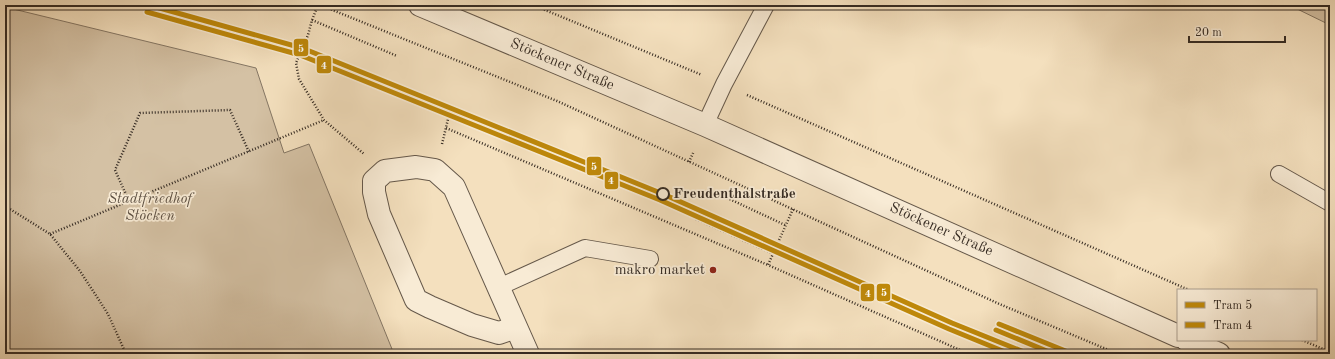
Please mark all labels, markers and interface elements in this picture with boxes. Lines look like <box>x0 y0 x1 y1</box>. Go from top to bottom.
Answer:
scale bar <box>1189 18 1285 44</box>
text: 20 m <box>1195 27 1222 39</box>
street label: Stöckener Straße <box>508 36 616 94</box>
line badge: 5 <box>293 38 309 57</box>
text: 5 <box>298 44 304 55</box>
line badge: 4 <box>316 55 332 74</box>
text: 4 <box>321 61 327 72</box>
line badge: 5 <box>586 156 602 176</box>
text: 5 <box>591 162 597 173</box>
line badge: 4 <box>604 171 619 190</box>
text: 4 <box>608 176 614 187</box>
marker: Freudenthalstraße <box>656 187 670 201</box>
place label: Freudenthalstraße <box>673 187 796 202</box>
park label: Stadtfriedhof Stöcken <box>108 192 195 224</box>
street label: Stöckener Straße <box>887 200 995 260</box>
place label: makro market <box>615 263 705 278</box>
marker: makro market <box>708 265 718 275</box>
line badge: 4 <box>860 283 875 302</box>
line badge: 5 <box>876 283 891 302</box>
text: 5 <box>881 288 887 299</box>
text: 4 <box>865 289 871 300</box>
legend <box>1177 289 1317 341</box>
text: Tram 5 <box>1213 299 1252 312</box>
text: Tram 4 <box>1213 320 1252 332</box>

